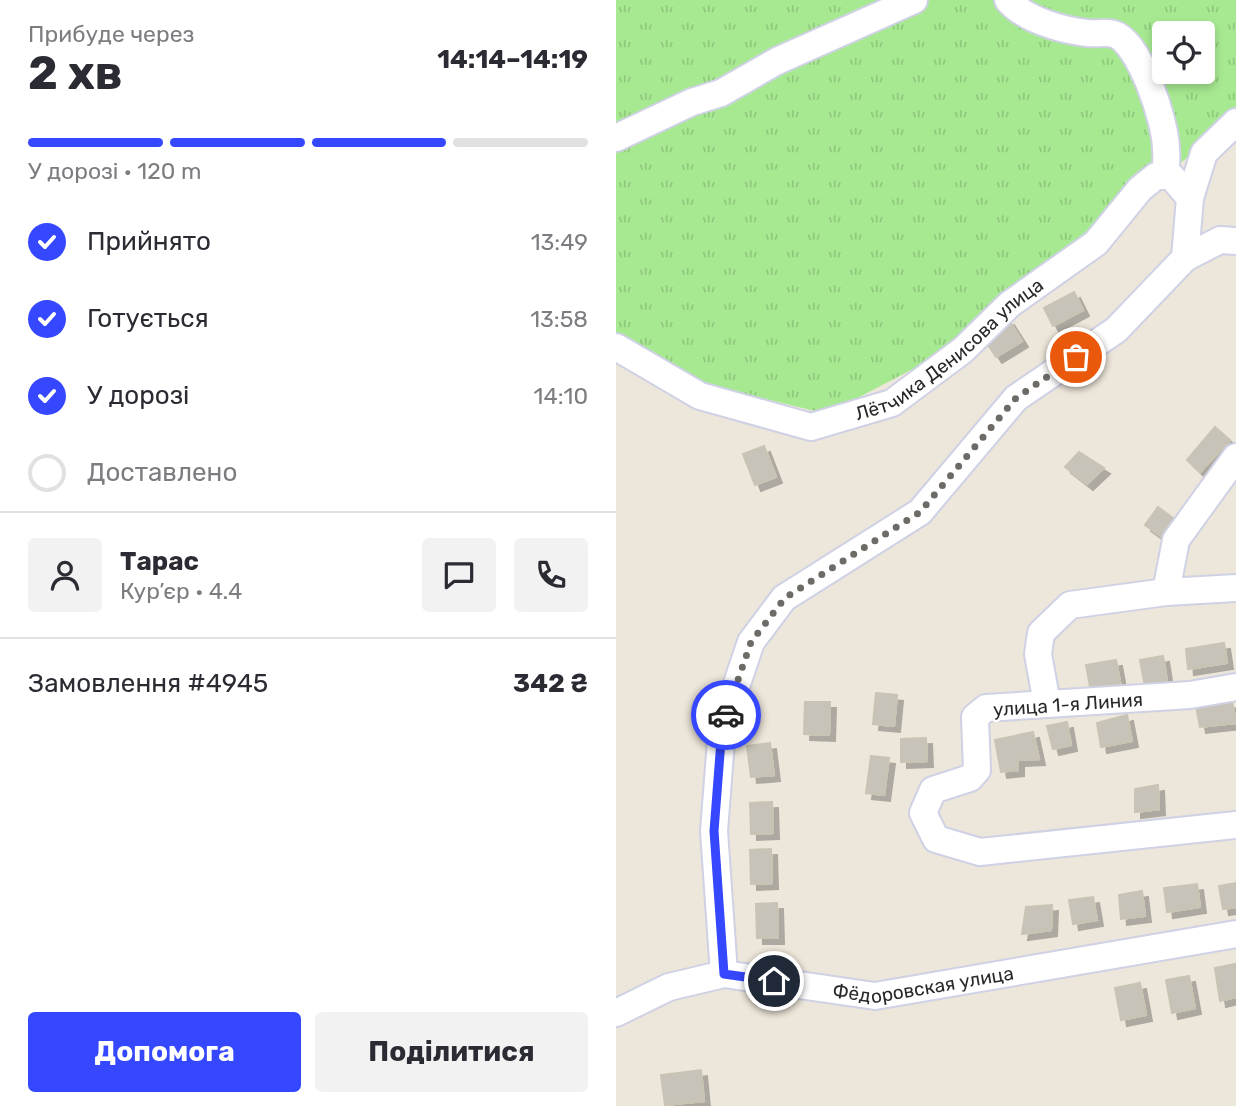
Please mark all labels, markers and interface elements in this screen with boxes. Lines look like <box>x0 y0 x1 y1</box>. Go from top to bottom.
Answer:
text: Прибуде через <box>28 20 194 48</box>
map controls <box>1152 21 1215 84</box>
button: locate <box>1152 21 1215 84</box>
text: 14:14–14:19 <box>437 44 588 75</box>
text: 2 хв <box>28 46 123 101</box>
text: У дорозі · 120 m <box>28 157 201 185</box>
icon: check <box>28 223 66 261</box>
text: Прийнято <box>87 226 211 257</box>
text: 13:49 <box>531 228 588 256</box>
street label: Лётчика Денисова улица <box>852 273 1048 425</box>
icon: check <box>28 300 66 338</box>
text: Готується <box>87 303 209 334</box>
text: 13:58 <box>530 305 588 333</box>
pin <box>1046 327 1106 387</box>
icon: bag <box>1057 338 1095 376</box>
icon: check <box>28 377 66 415</box>
text: У дорозі <box>87 380 189 411</box>
text: 14:10 <box>534 382 588 410</box>
text: Доставлено <box>87 457 237 488</box>
button: person <box>28 538 102 612</box>
button: chat <box>422 538 496 612</box>
button: phone <box>514 538 588 612</box>
text: Тарас <box>120 546 199 577</box>
text: Кур’єр · 4.4 <box>120 577 242 605</box>
text: Замовлення #4945 <box>28 668 268 699</box>
text: 342 ₴ <box>513 668 588 699</box>
courier <box>691 680 761 750</box>
street label: улица 1-я Линия <box>992 688 1144 721</box>
icon: car <box>707 696 745 734</box>
pin <box>744 951 804 1011</box>
street label: Фёдоровская улица <box>831 961 1015 1009</box>
icon: home <box>755 962 793 1000</box>
button: Допомога <box>28 1012 301 1092</box>
button: Поділитися <box>315 1012 588 1092</box>

